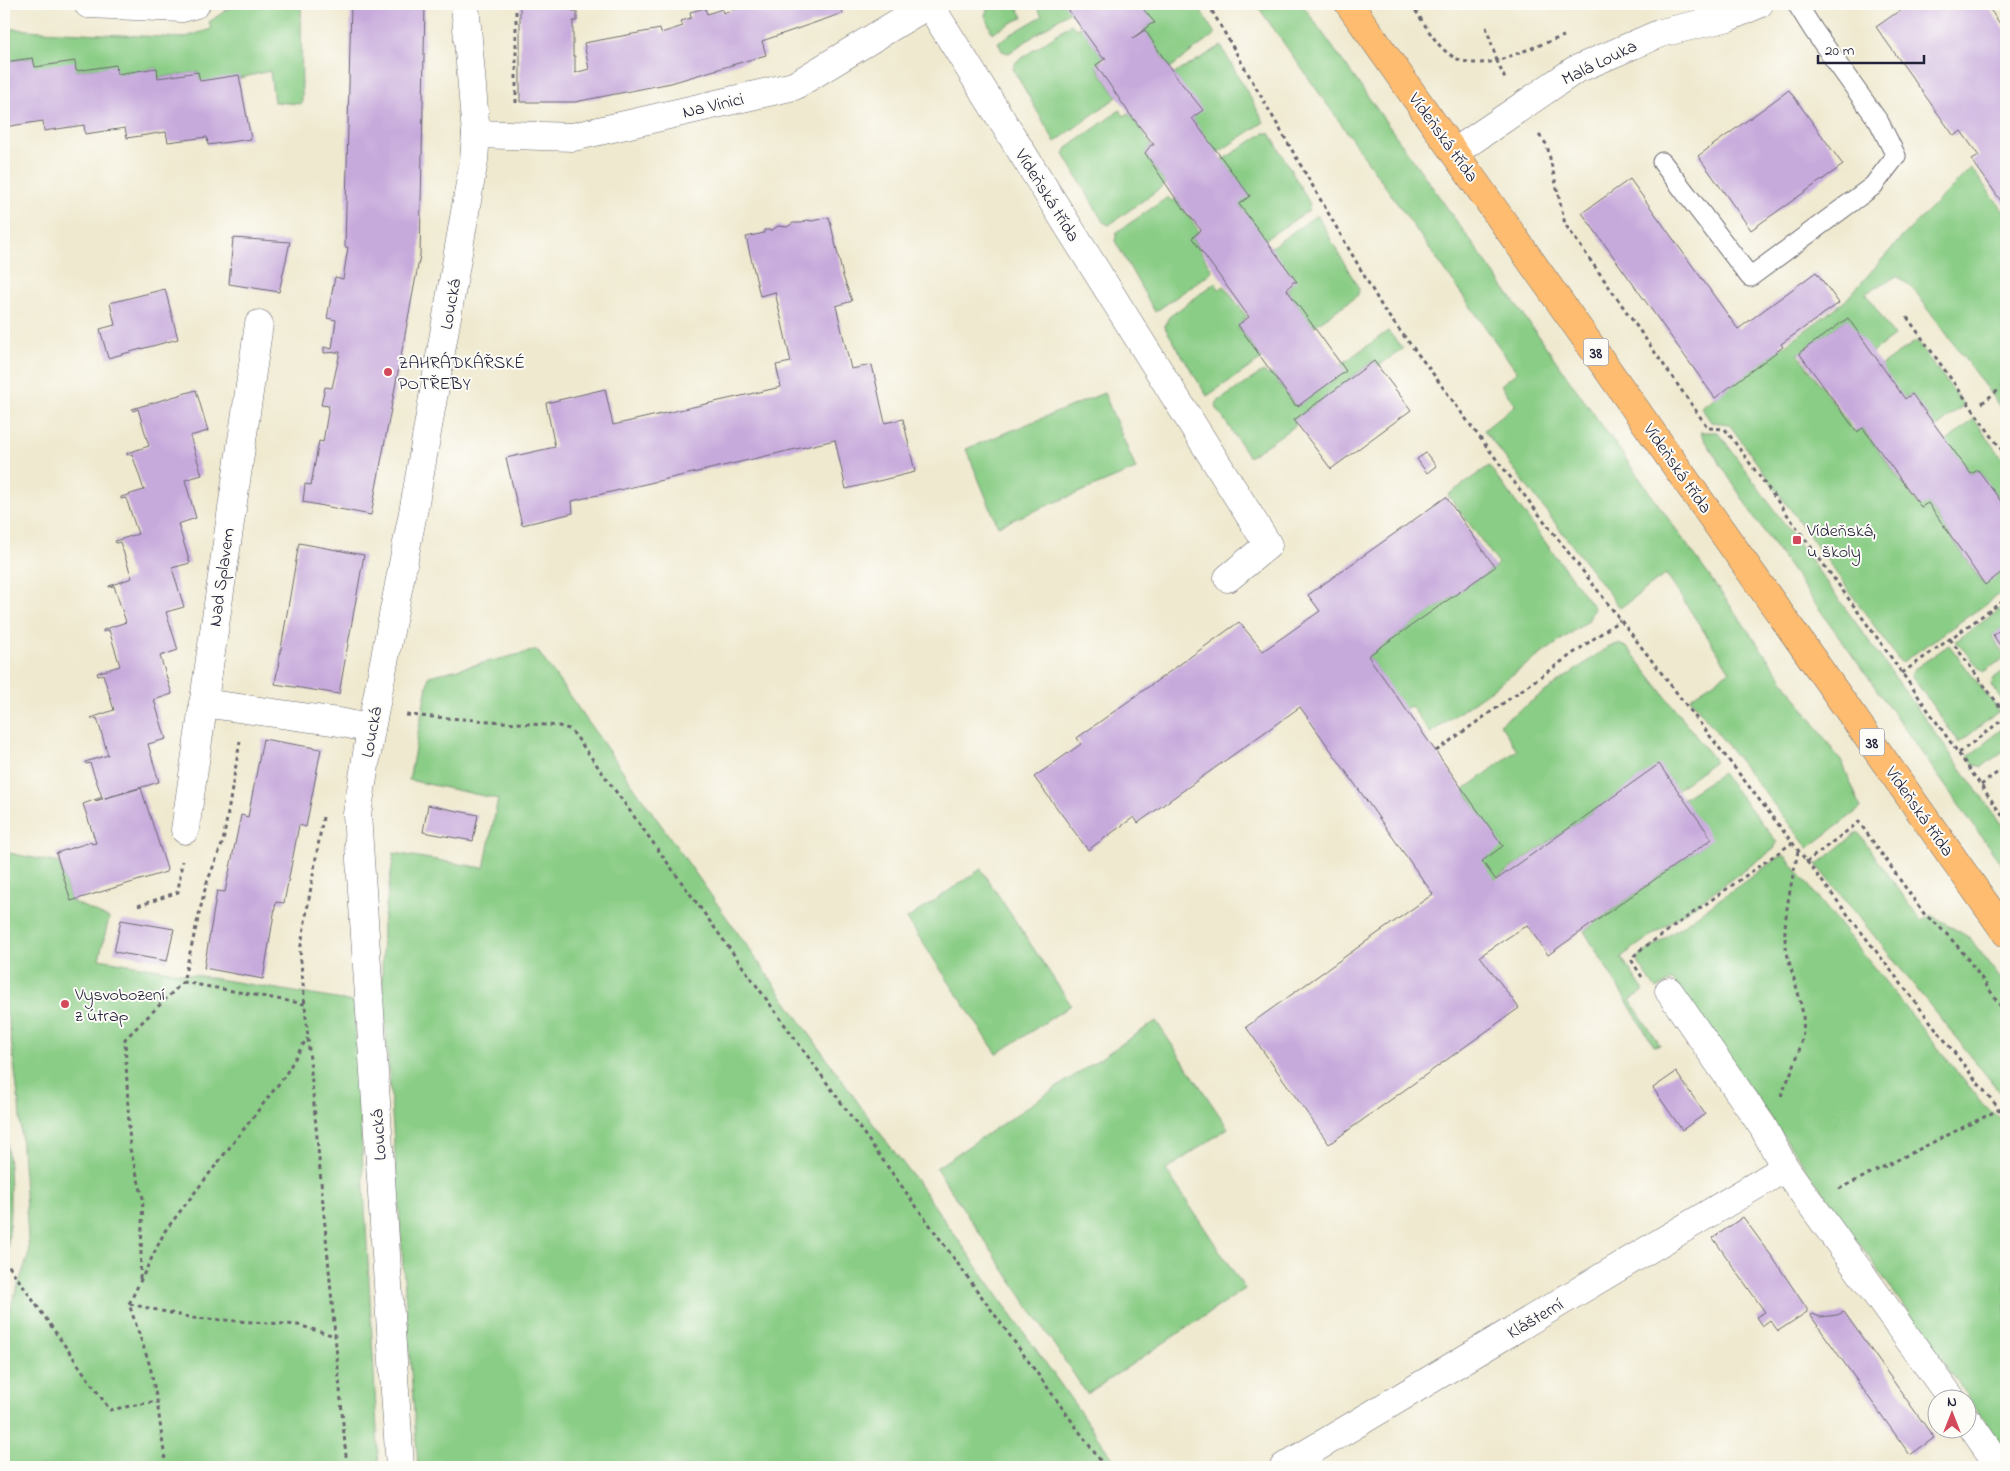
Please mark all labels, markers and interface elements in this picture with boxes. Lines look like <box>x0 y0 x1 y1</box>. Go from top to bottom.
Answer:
scale bar <box>1818 32 1924 64</box>
street label: Malá Louka <box>1558 34 1642 93</box>
text: 20 m <box>1825 40 1855 62</box>
street label: Na Vinici <box>680 87 747 127</box>
street label: Vídeňská třída <box>1400 87 1484 188</box>
street label: Vídeňská třída <box>1007 144 1085 247</box>
street label: Loucká <box>435 277 469 332</box>
road number: 38 <box>1584 338 1608 366</box>
place label: ZAHRÁDKÁŘSKÉ POTŘEBY <box>398 351 525 398</box>
marker: ZAHRÁDKÁŘSKÉ POTŘEBY <box>382 366 394 378</box>
street label: Vídeňská třída <box>1635 418 1717 520</box>
place label: Vídeňská, u školy <box>1806 519 1876 566</box>
street label: Nad Splavem <box>203 526 243 628</box>
marker: Vídeňská, u školy <box>1791 534 1803 546</box>
street label: Loucká <box>356 705 390 760</box>
road number: 38 <box>1860 729 1884 756</box>
street label: Vídeňská třída <box>1877 761 1959 863</box>
place label: Vysvobození z útrap <box>74 983 165 1030</box>
marker: Vysvobození z útrap <box>59 998 71 1010</box>
street label: Loucká <box>365 1108 395 1161</box>
street label: Klášterní <box>1503 1293 1569 1347</box>
north arrow <box>1928 1388 1978 1438</box>
text: N <box>1947 1392 1957 1413</box>

